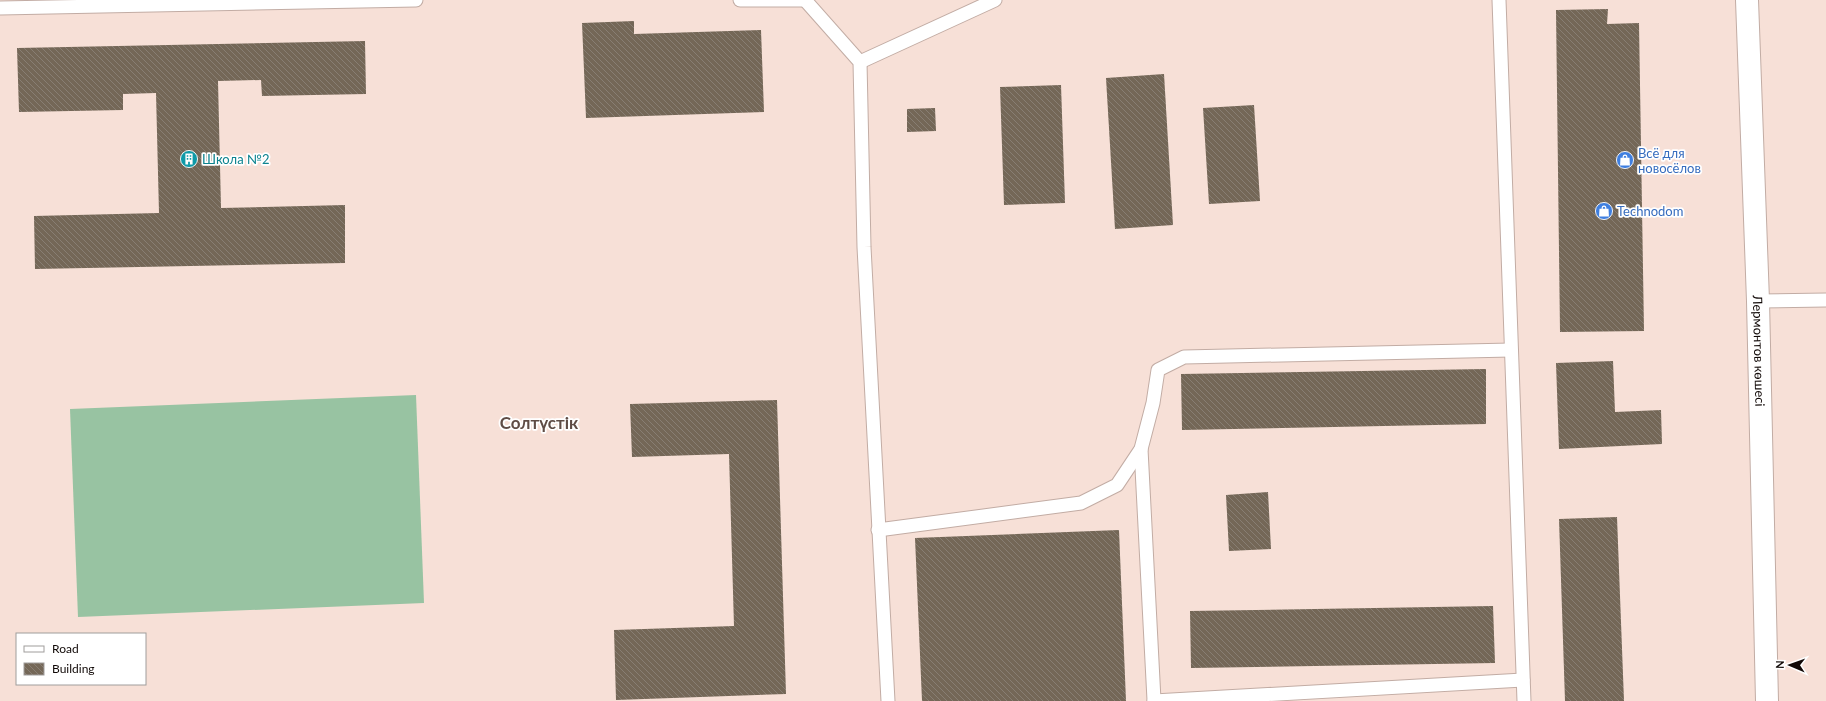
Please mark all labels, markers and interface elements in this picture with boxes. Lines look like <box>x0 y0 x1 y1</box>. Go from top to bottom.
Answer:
place label: Всё для новосёлов <box>1638 145 1701 176</box>
building icon: Школа №2 <box>179 149 199 169</box>
shop icon: Всё для новосёлов <box>1615 150 1635 170</box>
place label: Школа №2 <box>202 151 270 167</box>
shop icon: Technodom <box>1594 201 1614 221</box>
place label: Technodom <box>1617 203 1683 219</box>
street label: Лермонтов көшесі <box>1750 294 1768 407</box>
district label: Солтүстік <box>500 412 579 433</box>
legend <box>16 633 146 685</box>
text: Road <box>52 641 79 656</box>
north arrow <box>1770 645 1810 685</box>
text: N <box>1773 660 1786 669</box>
text: Building <box>52 661 95 676</box>

